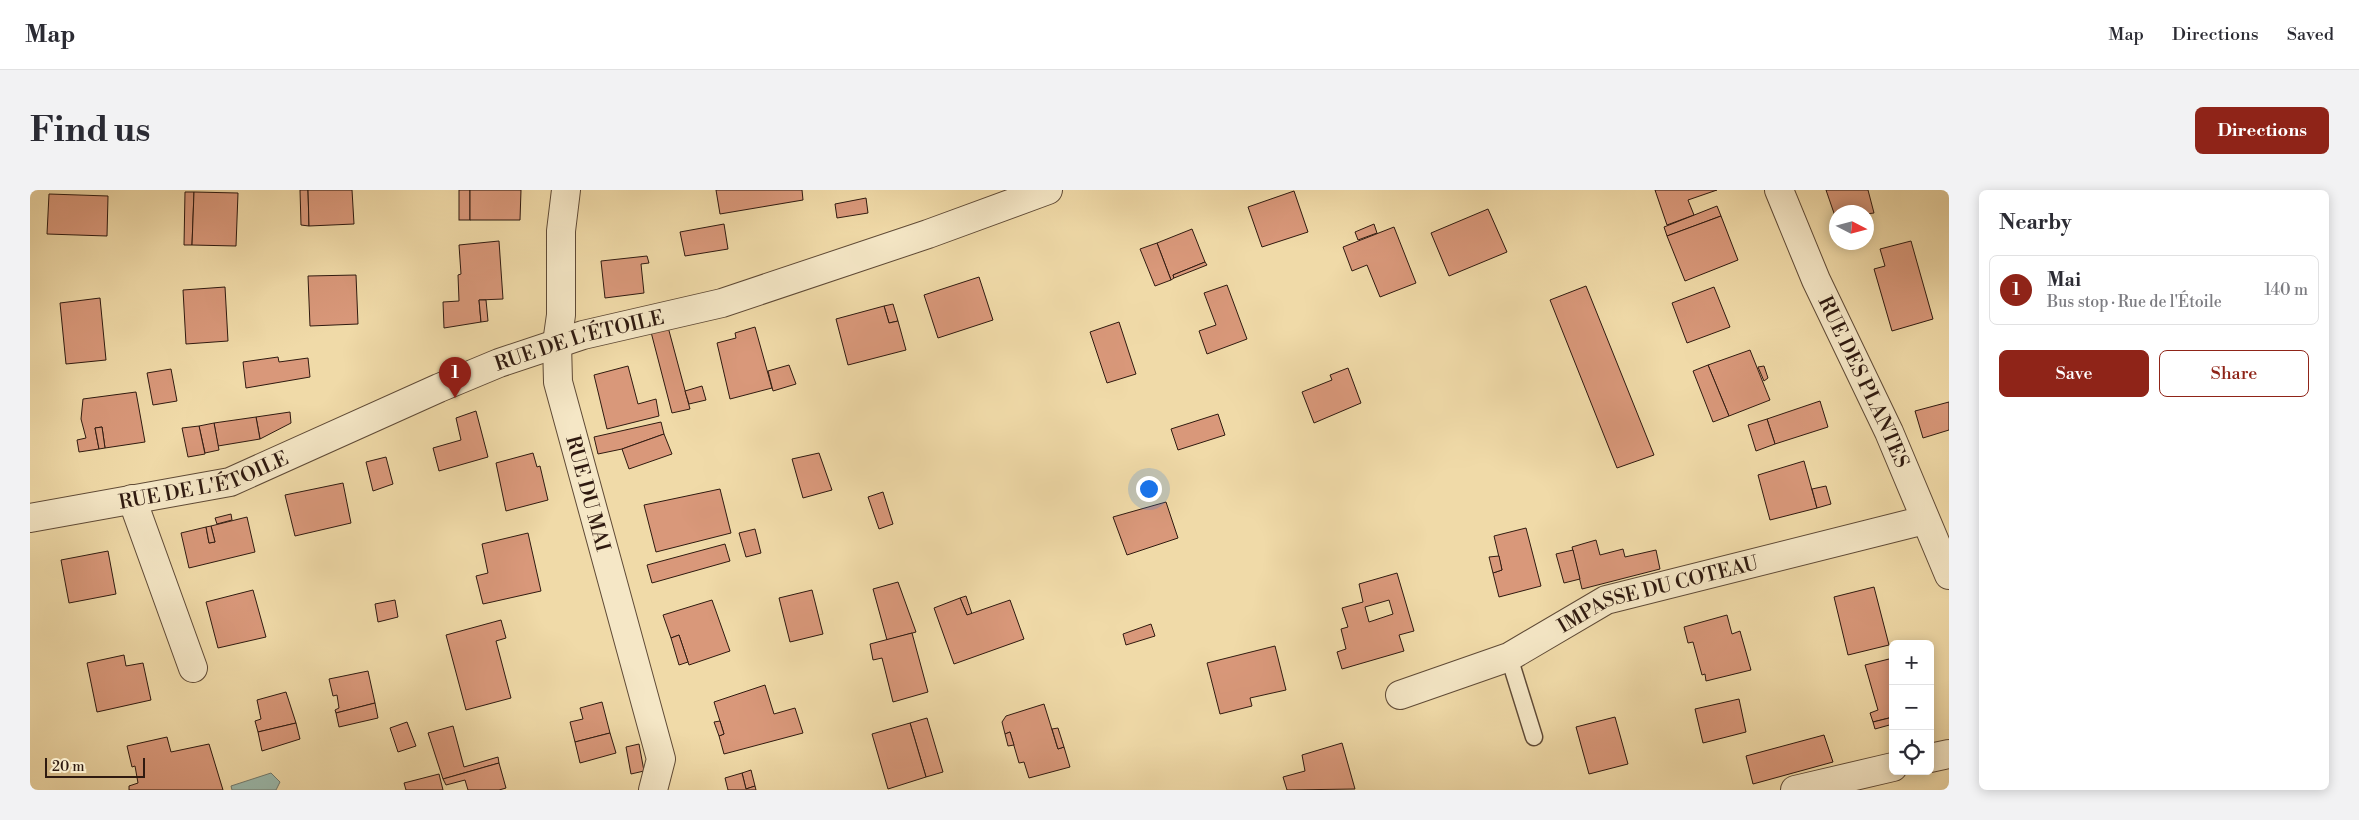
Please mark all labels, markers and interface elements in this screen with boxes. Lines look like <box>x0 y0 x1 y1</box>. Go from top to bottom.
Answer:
text: Map <box>25 20 75 50</box>
text: Map <box>2108 23 2144 46</box>
text: Directions <box>2172 23 2259 46</box>
text: Saved <box>2287 23 2334 46</box>
button: Directions <box>2195 107 2329 154</box>
text: Find us <box>30 109 150 152</box>
north arrow <box>1829 205 1874 250</box>
text: Nearby <box>1999 210 2072 236</box>
text: Mai <box>2047 268 2081 292</box>
text: 1 <box>2012 280 2020 300</box>
text: 140 m <box>2264 280 2308 300</box>
street label: RUE DES PLANTES <box>1812 292 1914 472</box>
text: Bus stop · Rue de l'Étoile <box>2047 292 2222 312</box>
street label: RUE DE L'ÉTOILE <box>492 306 667 378</box>
button: Save <box>1999 350 2149 397</box>
button: Share <box>2159 350 2309 397</box>
pin: 1 <box>439 357 471 398</box>
street label: RUE DU MAI <box>559 433 615 555</box>
street label: RUE DE L'ÉTOILE <box>117 446 293 516</box>
your location <box>1136 476 1162 502</box>
street label: IMPASSE DU COTEAU <box>1554 551 1761 640</box>
map controls <box>1889 640 1934 775</box>
button: + <box>1889 640 1934 685</box>
button: − <box>1889 685 1934 730</box>
button: locate <box>1889 730 1934 775</box>
scale bar <box>45 755 145 778</box>
text: 20 m <box>52 758 84 776</box>

